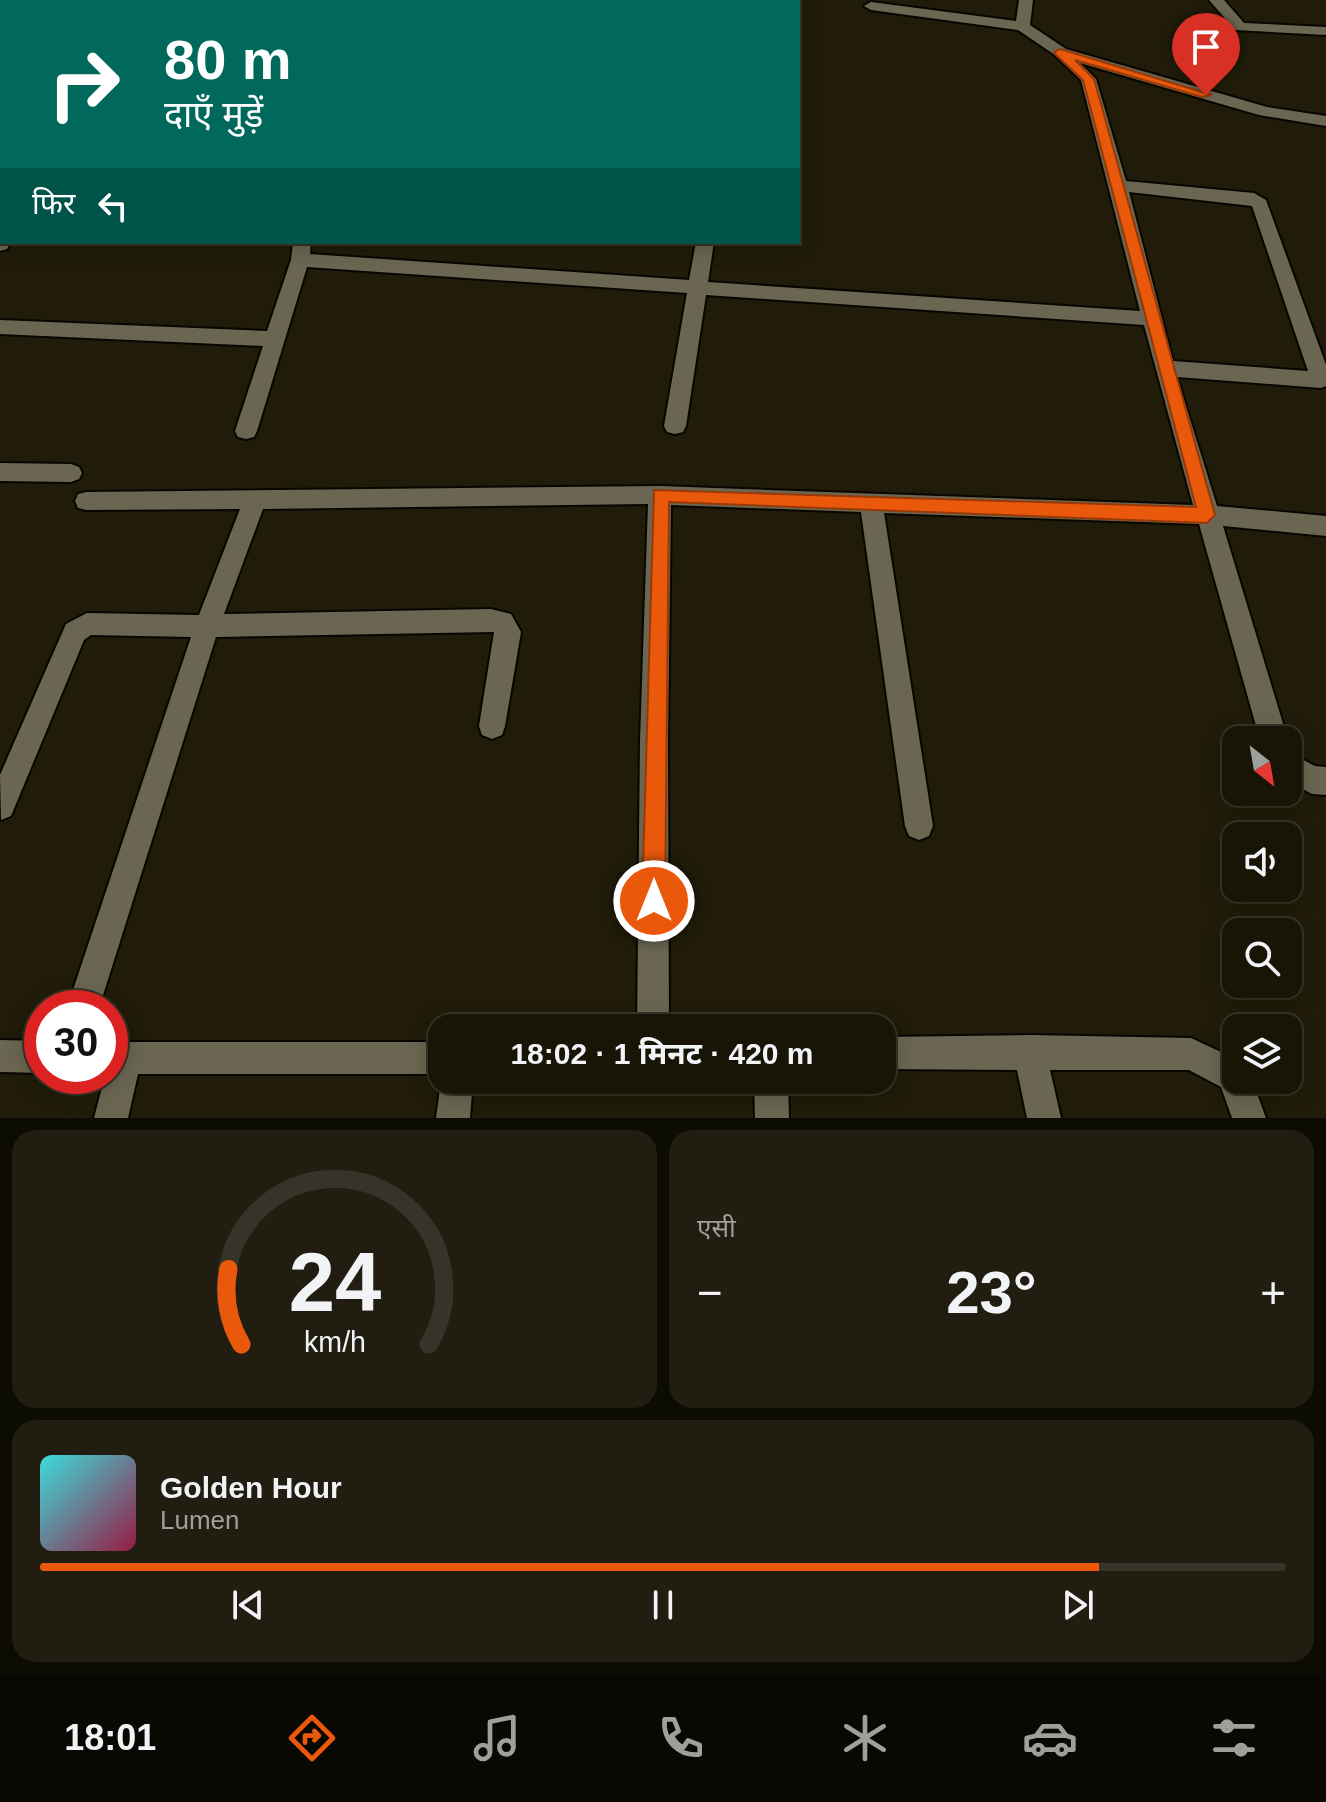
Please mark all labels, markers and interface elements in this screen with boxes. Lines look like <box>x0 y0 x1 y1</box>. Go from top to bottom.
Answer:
pin <box>1172 13 1240 95</box>
icon: arrive <box>1184 25 1228 69</box>
text: 80 m <box>164 28 292 91</box>
icon: right <box>32 32 136 136</box>
text: दाएँ मुड़ें <box>164 94 263 135</box>
icon: left <box>91 184 135 228</box>
text: फिर <box>32 187 75 220</box>
north arrow <box>1222 726 1302 806</box>
map controls <box>1222 726 1302 1094</box>
button: sound <box>1222 822 1302 902</box>
position arrow <box>612 859 696 943</box>
button: search <box>1222 918 1302 998</box>
speed limit sign: 30 <box>24 990 128 1094</box>
button: layers <box>1222 1014 1302 1094</box>
text: 18:02 · 1 मिनट · 420 m <box>510 1037 814 1070</box>
text: एसी <box>697 1213 736 1243</box>
text: 24 <box>288 1236 381 1329</box>
text: 23° <box>946 1259 1037 1326</box>
text: − <box>697 1268 723 1317</box>
text: + <box>1260 1268 1286 1317</box>
text: km/h <box>304 1326 365 1358</box>
text: Golden Hour <box>160 1471 342 1504</box>
text: Lumen <box>160 1505 240 1535</box>
icon: previous <box>226 1583 270 1627</box>
icon: pause <box>641 1583 685 1627</box>
icon: next <box>1056 1583 1100 1627</box>
icon: directions <box>284 1710 340 1766</box>
icon: music <box>469 1710 525 1766</box>
icon: phone <box>653 1710 709 1766</box>
icon: climate <box>837 1710 893 1766</box>
icon: car <box>1022 1710 1078 1766</box>
icon: filters <box>1206 1710 1262 1766</box>
text: 18:01 <box>64 1717 156 1758</box>

